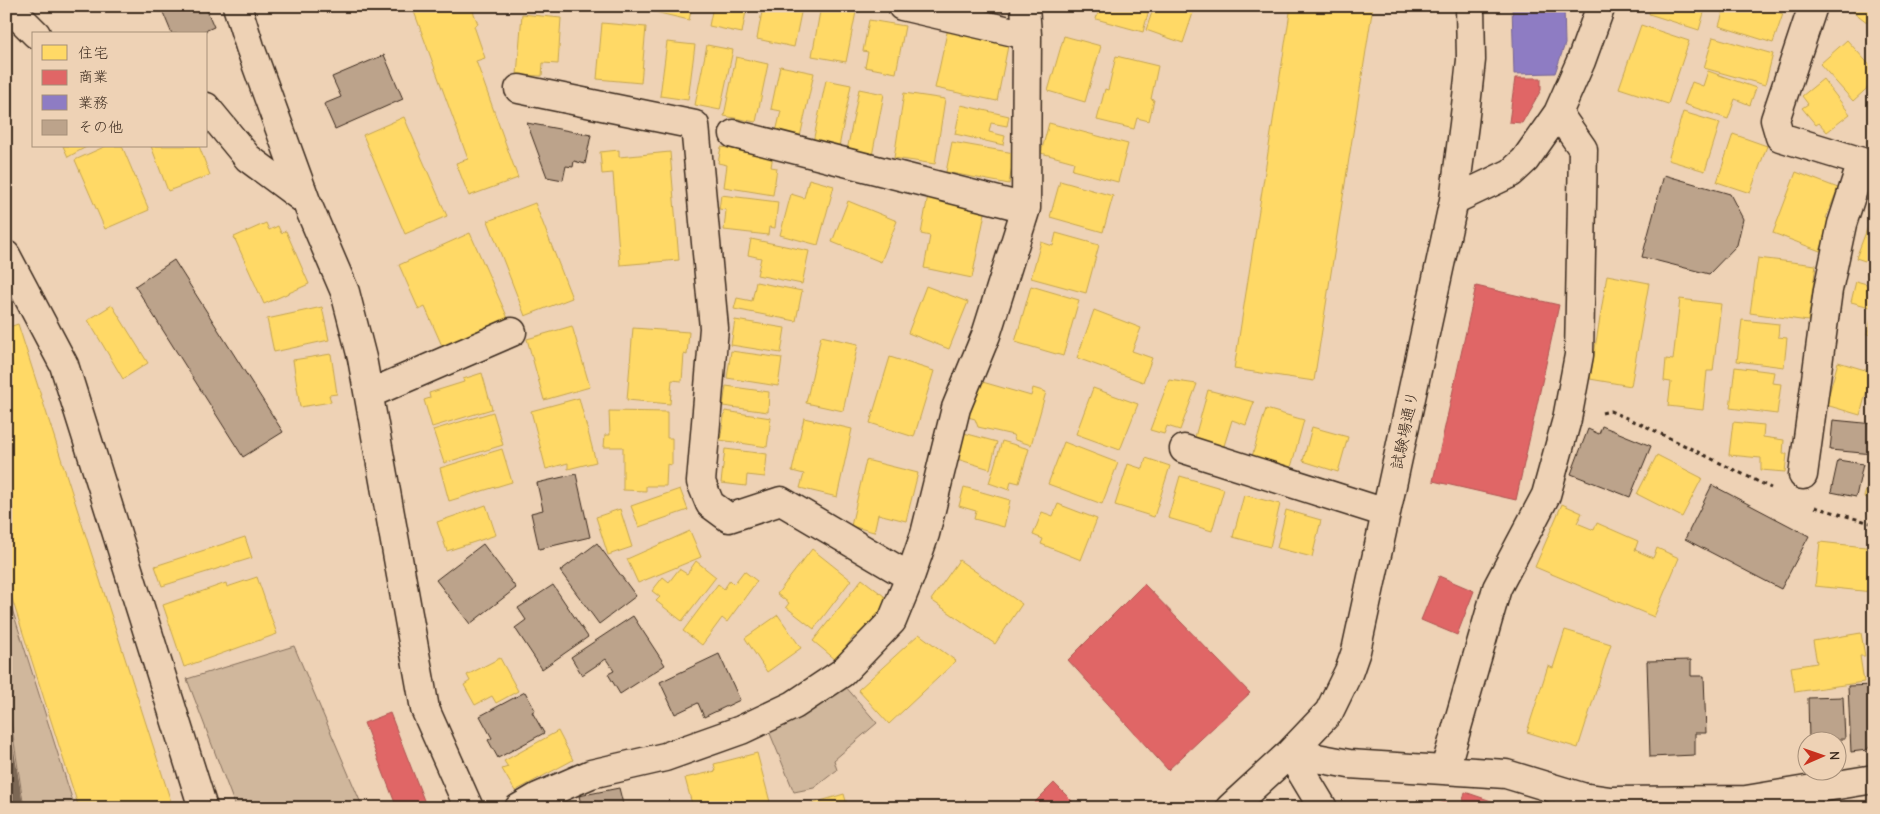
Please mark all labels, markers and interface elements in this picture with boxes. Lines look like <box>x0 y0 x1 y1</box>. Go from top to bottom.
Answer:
legend <box>32 32 208 148</box>
text: 住宅 <box>78 44 108 62</box>
text: 商業 <box>78 68 108 86</box>
text: 業務 <box>78 94 108 112</box>
text: その他 <box>78 118 123 136</box>
street label: 試験場通り <box>1388 389 1422 471</box>
north arrow <box>1798 732 1848 782</box>
text: N <box>1826 751 1843 760</box>

